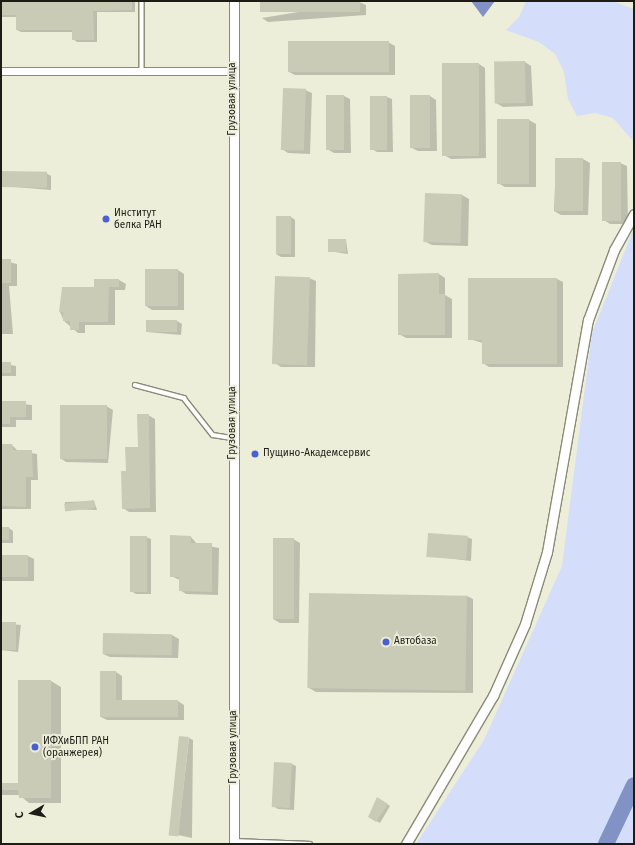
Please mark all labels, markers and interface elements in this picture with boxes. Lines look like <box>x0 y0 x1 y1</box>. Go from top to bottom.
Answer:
street label: Грузовая улица <box>227 62 239 136</box>
place label: Институт белка РАН <box>114 207 162 230</box>
marker: Институт белка РАН <box>101 214 111 224</box>
street label: Грузовая улица <box>227 386 239 460</box>
place label: Пущино-Академсервис <box>263 448 371 460</box>
marker: Пущино-Академсервис <box>250 449 260 459</box>
place label: Автобаза <box>394 636 437 648</box>
marker: Автобаза <box>381 637 391 647</box>
street label: Грузовая улица <box>228 710 240 784</box>
place label: ИФХиБПП РАН (оранжерея) <box>43 735 109 758</box>
marker: ИФХиБПП РАН (оранжерея) <box>30 742 40 752</box>
north arrow <box>12 793 52 833</box>
text: С <box>13 811 27 819</box>

